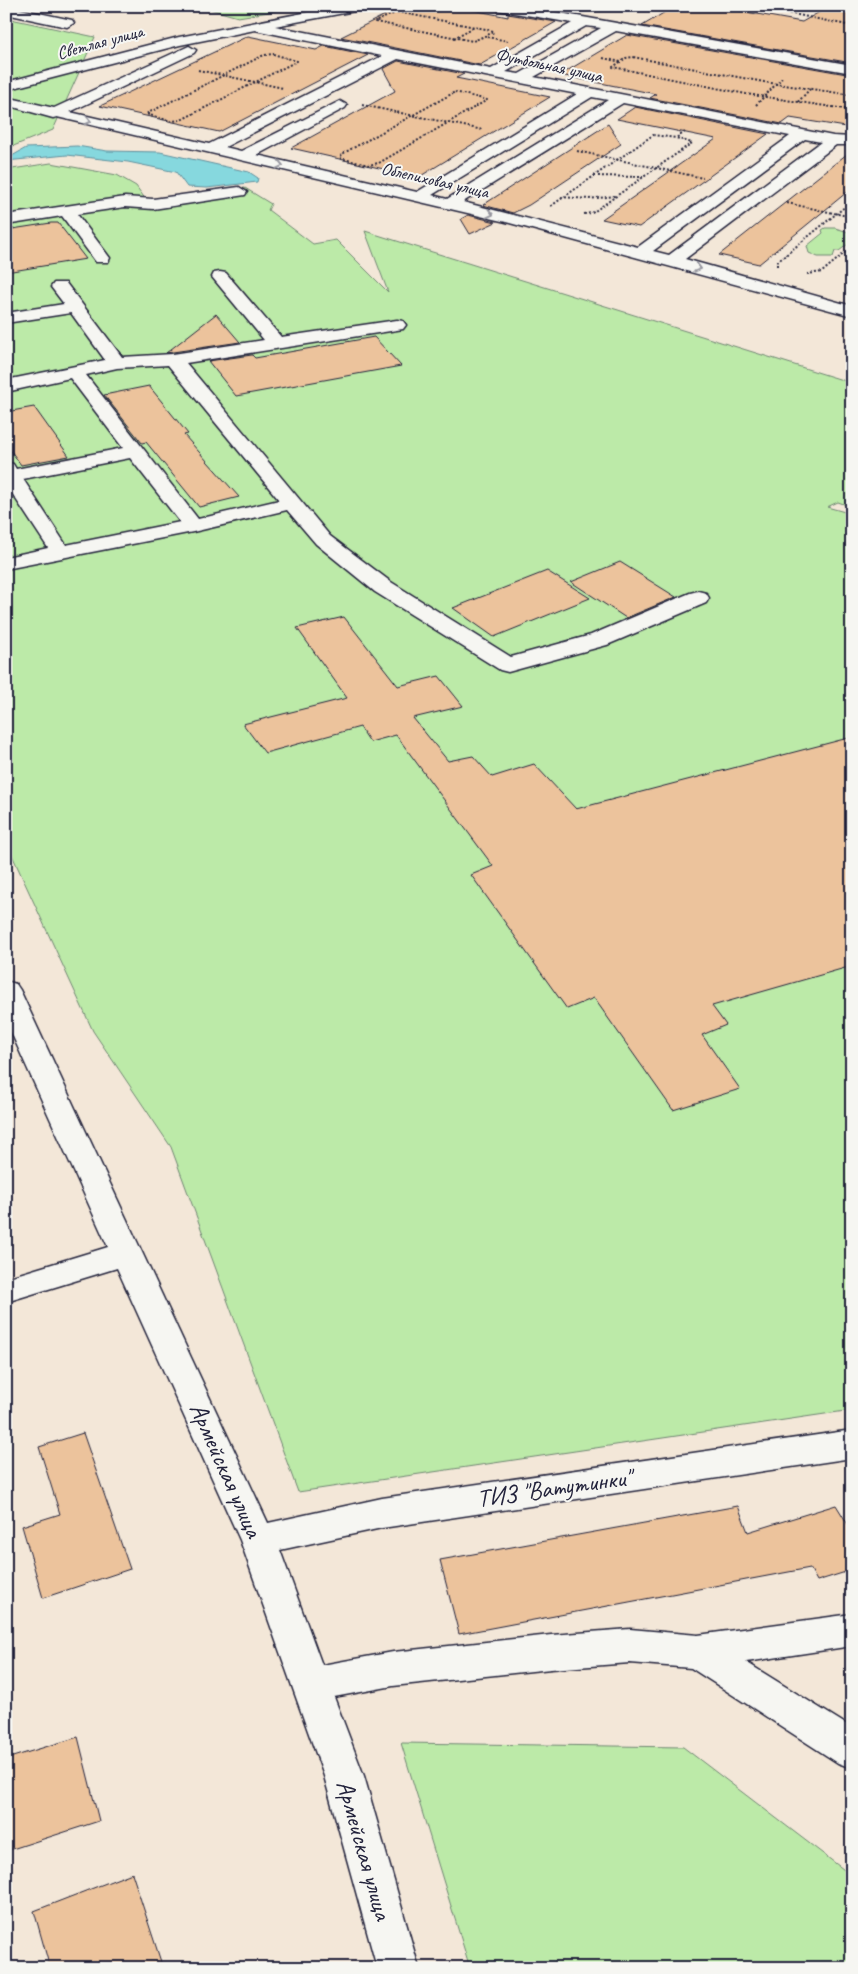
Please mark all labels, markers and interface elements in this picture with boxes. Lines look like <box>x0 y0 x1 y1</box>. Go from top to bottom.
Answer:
street label: Светлая улица <box>54 19 147 64</box>
street label: Футбольная улица <box>494 43 606 87</box>
one-way arrow <box>83 115 92 126</box>
street label: Облепиховая улица <box>379 157 492 203</box>
one-way arrow <box>276 159 285 170</box>
one-way arrow <box>485 208 494 219</box>
one-way arrow <box>693 262 701 272</box>
street label: Армейская улица <box>182 1398 271 1544</box>
street label: ТИЗ "Ватутинки" <box>475 1461 638 1515</box>
street label: Армейская улица <box>329 1776 400 1926</box>

